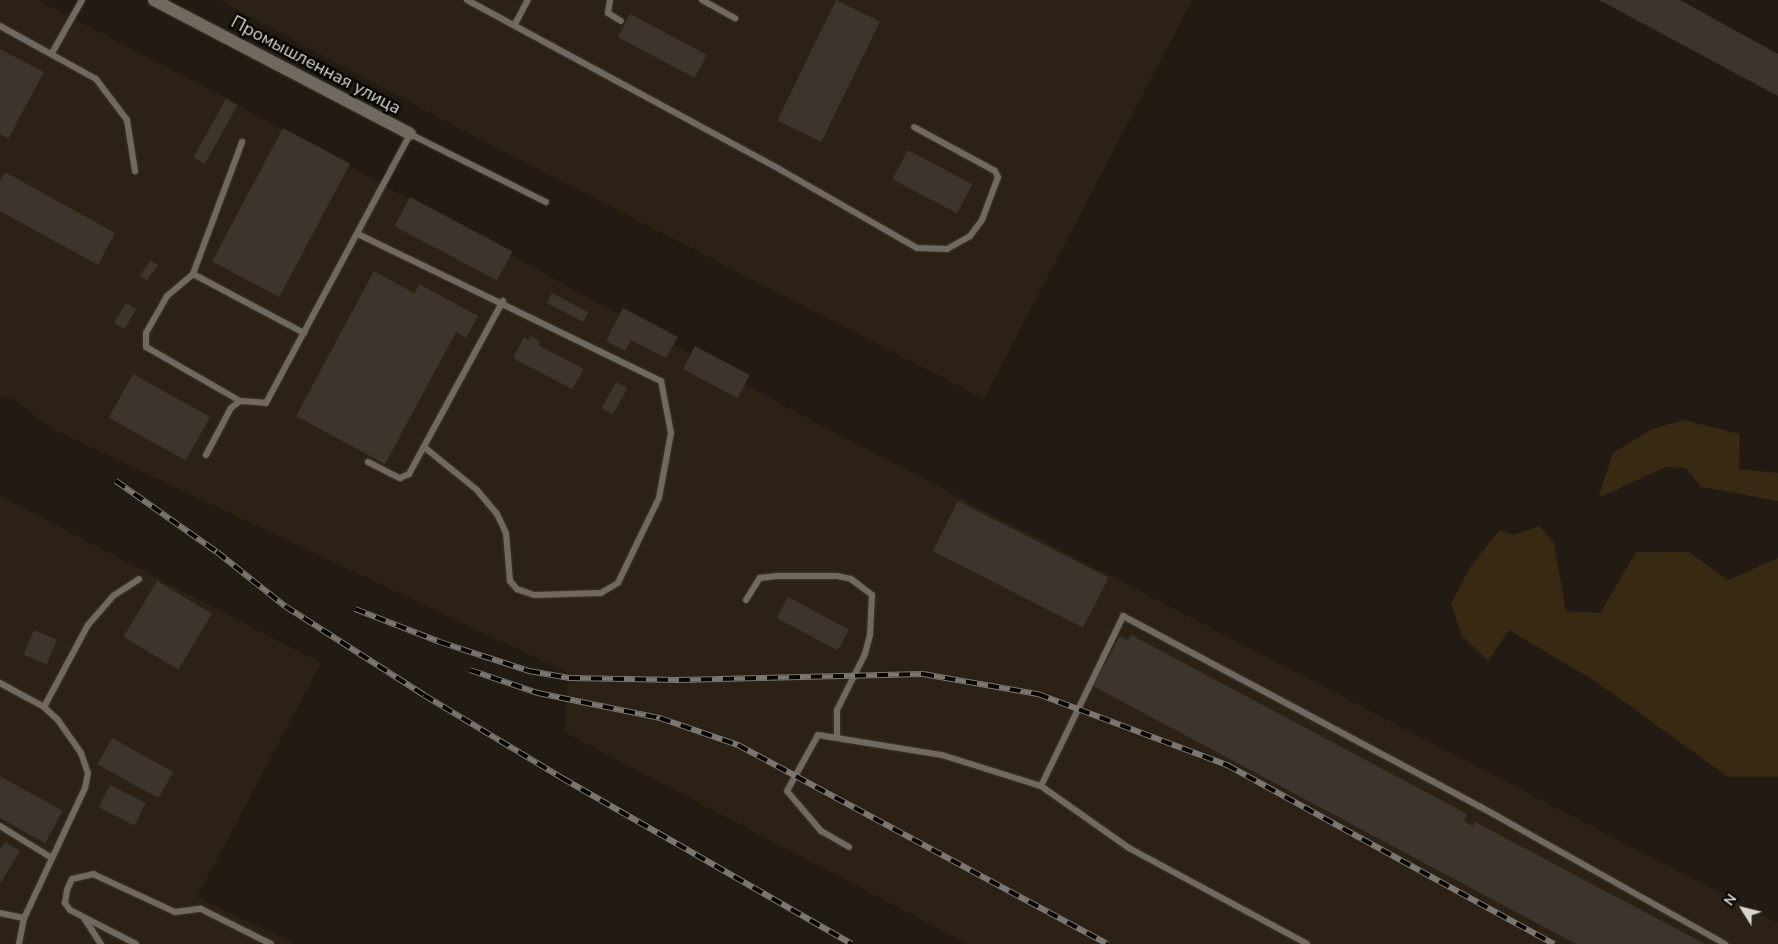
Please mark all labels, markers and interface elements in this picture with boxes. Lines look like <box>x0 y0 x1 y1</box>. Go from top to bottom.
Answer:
street label: Промышленная улица <box>227 11 405 119</box>
north arrow <box>1718 884 1768 934</box>
text: N <box>1720 890 1741 910</box>

